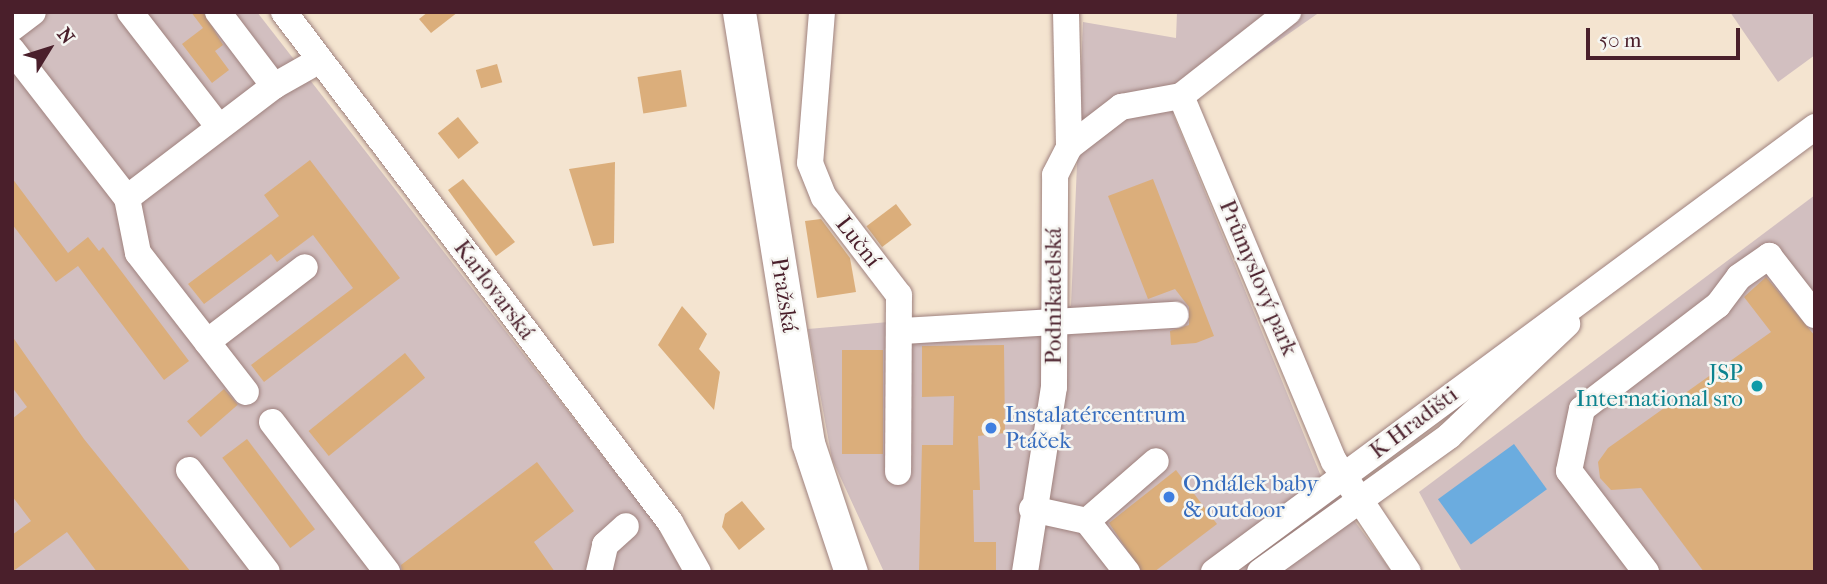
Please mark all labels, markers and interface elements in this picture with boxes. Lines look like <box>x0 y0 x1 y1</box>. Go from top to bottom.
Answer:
north arrow <box>14 14 84 84</box>
scale bar <box>1589 14 1743 58</box>
text: N <box>52 24 79 49</box>
text: 50 m <box>1599 28 1642 52</box>
street label: Průmyslový park <box>1213 196 1303 360</box>
street label: Luční <box>830 211 886 273</box>
street label: Podnikatelská <box>1040 228 1068 364</box>
street label: Karlovarská <box>448 235 540 345</box>
street label: Pražská <box>764 256 804 334</box>
place label: JSP International sro <box>1576 359 1743 413</box>
marker: JSP International sro <box>1749 378 1765 394</box>
street label: K Hradišti <box>1365 381 1463 465</box>
place label: Instalatércentrum Ptáček <box>1005 401 1186 455</box>
marker: Instalatércentrum Ptáček <box>983 420 999 436</box>
place label: Ondálek baby & outdoor <box>1183 470 1318 524</box>
marker: Ondálek baby & outdoor <box>1161 489 1177 505</box>

